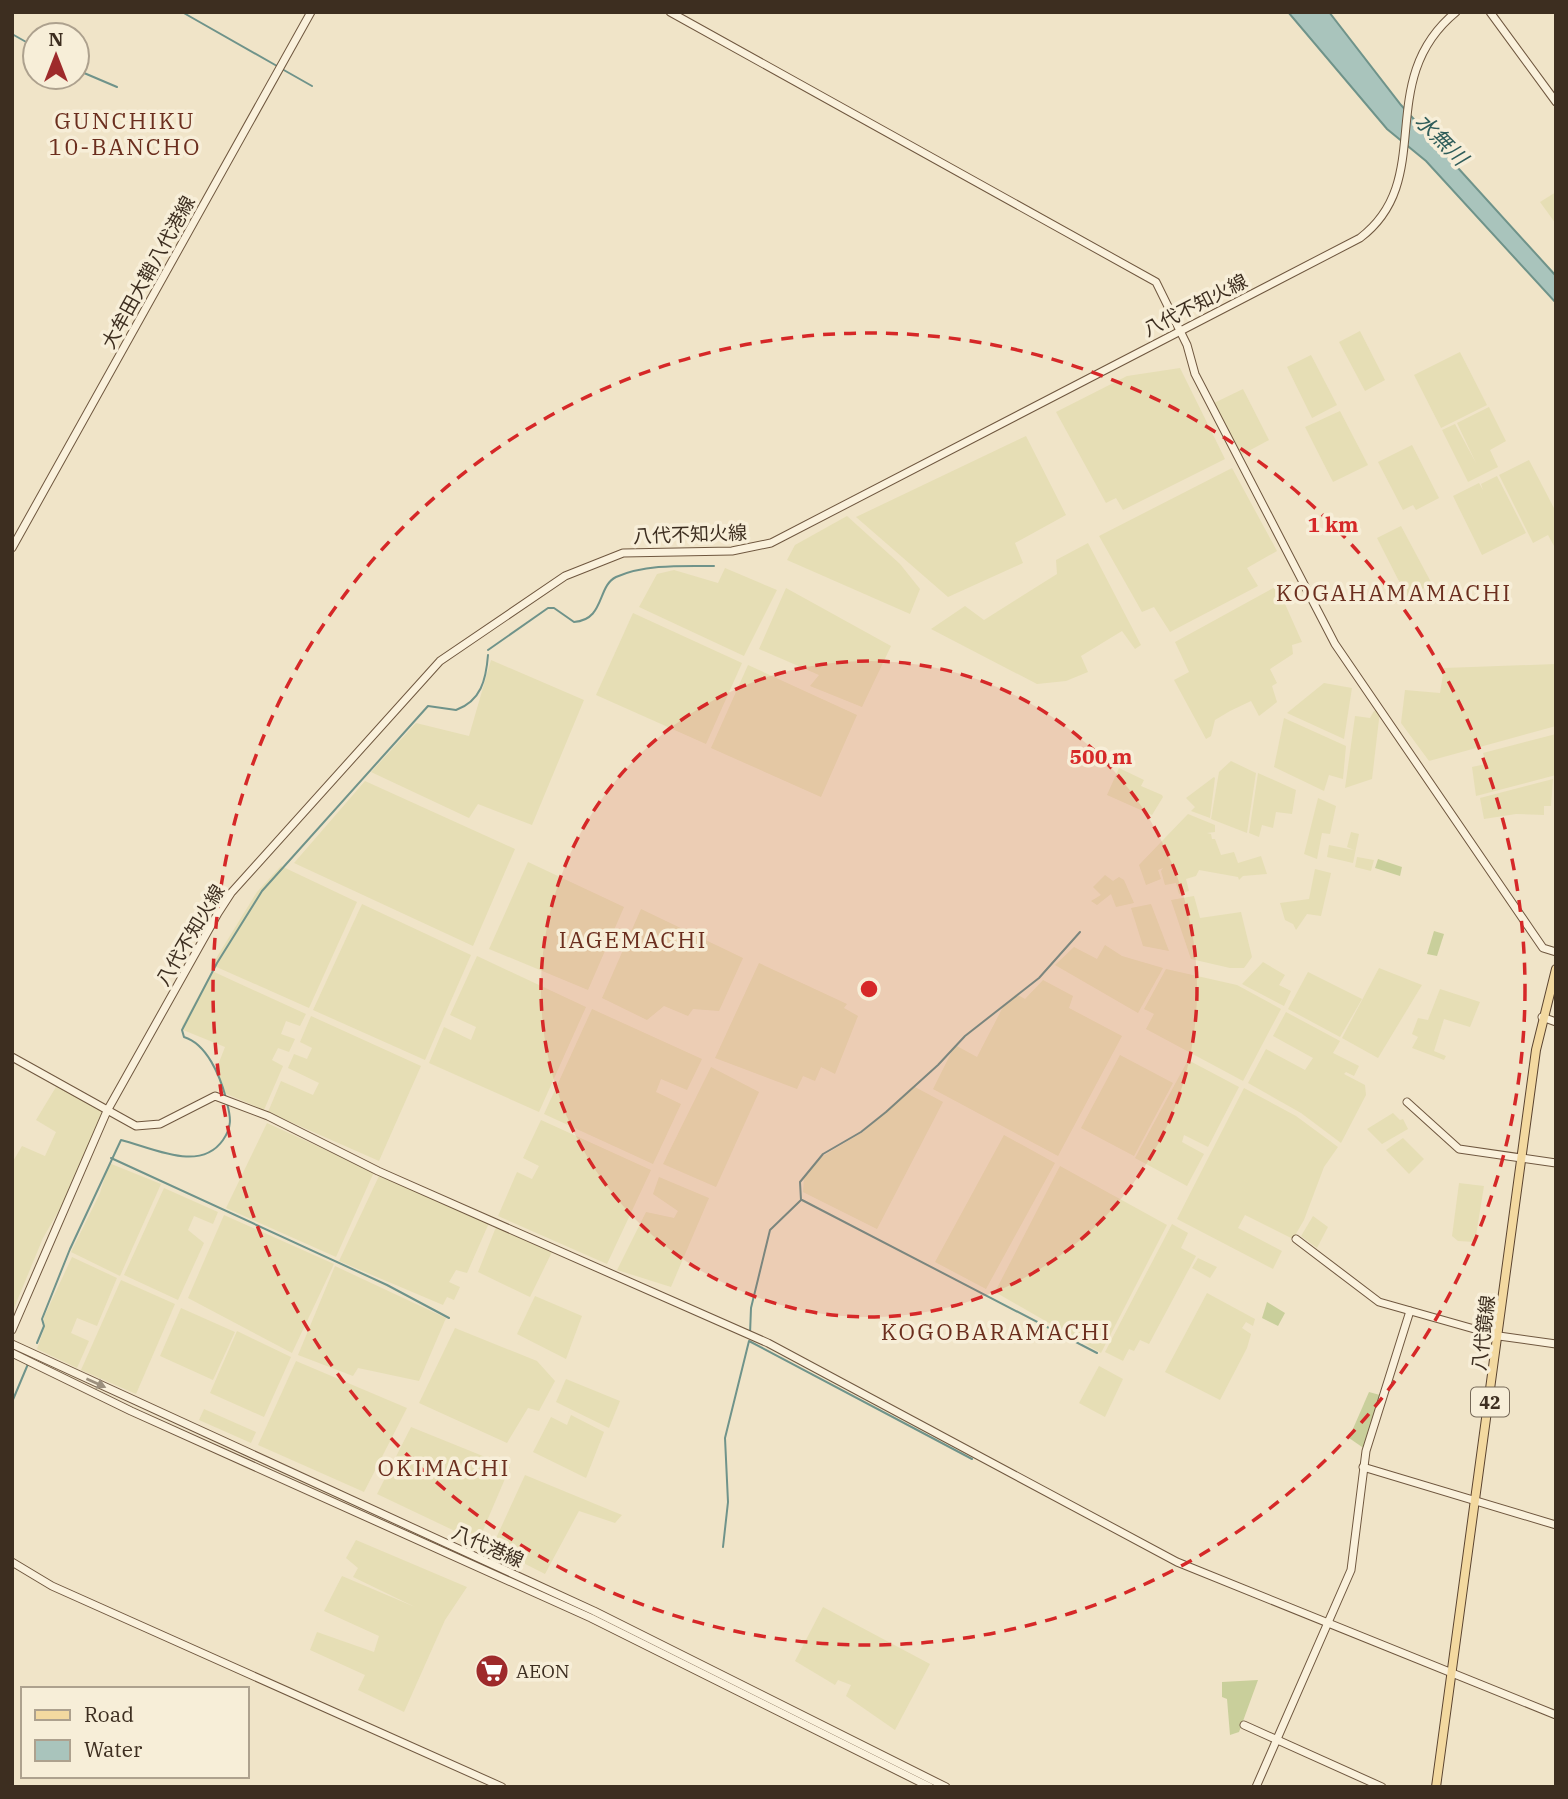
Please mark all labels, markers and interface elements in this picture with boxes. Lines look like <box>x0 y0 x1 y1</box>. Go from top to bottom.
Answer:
north arrow <box>21 21 91 91</box>
text: N <box>48 27 64 51</box>
district label: GUNCHIKU 10-BANCHO <box>49 105 201 161</box>
water label: 水無川 <box>1410 107 1476 173</box>
street label: 大牟田大鞘八代港線 <box>96 191 200 353</box>
street label: 八代不知火線 <box>1139 268 1251 342</box>
text: 1 km <box>1308 510 1358 538</box>
street label: 八代不知火線 <box>633 520 747 548</box>
district label: KOGAHAMAMACHI <box>1276 577 1512 607</box>
text: 500 m <box>1069 742 1133 770</box>
street label: 八代不知火線 <box>150 880 230 990</box>
district label: IAGEMACHI <box>559 924 707 954</box>
centre of rings <box>857 977 881 1001</box>
street label: 八代鏡線 <box>1466 1294 1500 1372</box>
district label: KOGOBARAMACHI <box>881 1316 1111 1346</box>
one-way arrow <box>86 1378 107 1389</box>
road number: 42 <box>1471 1387 1509 1416</box>
district label: OKIMACHI <box>378 1452 510 1482</box>
street label: 八代港線 <box>448 1520 528 1572</box>
supermarket icon: AEON <box>473 1652 511 1690</box>
place label: AEON <box>516 1659 570 1683</box>
legend <box>21 1687 248 1778</box>
text: Road <box>84 1700 134 1728</box>
text: Water <box>84 1735 143 1763</box>

